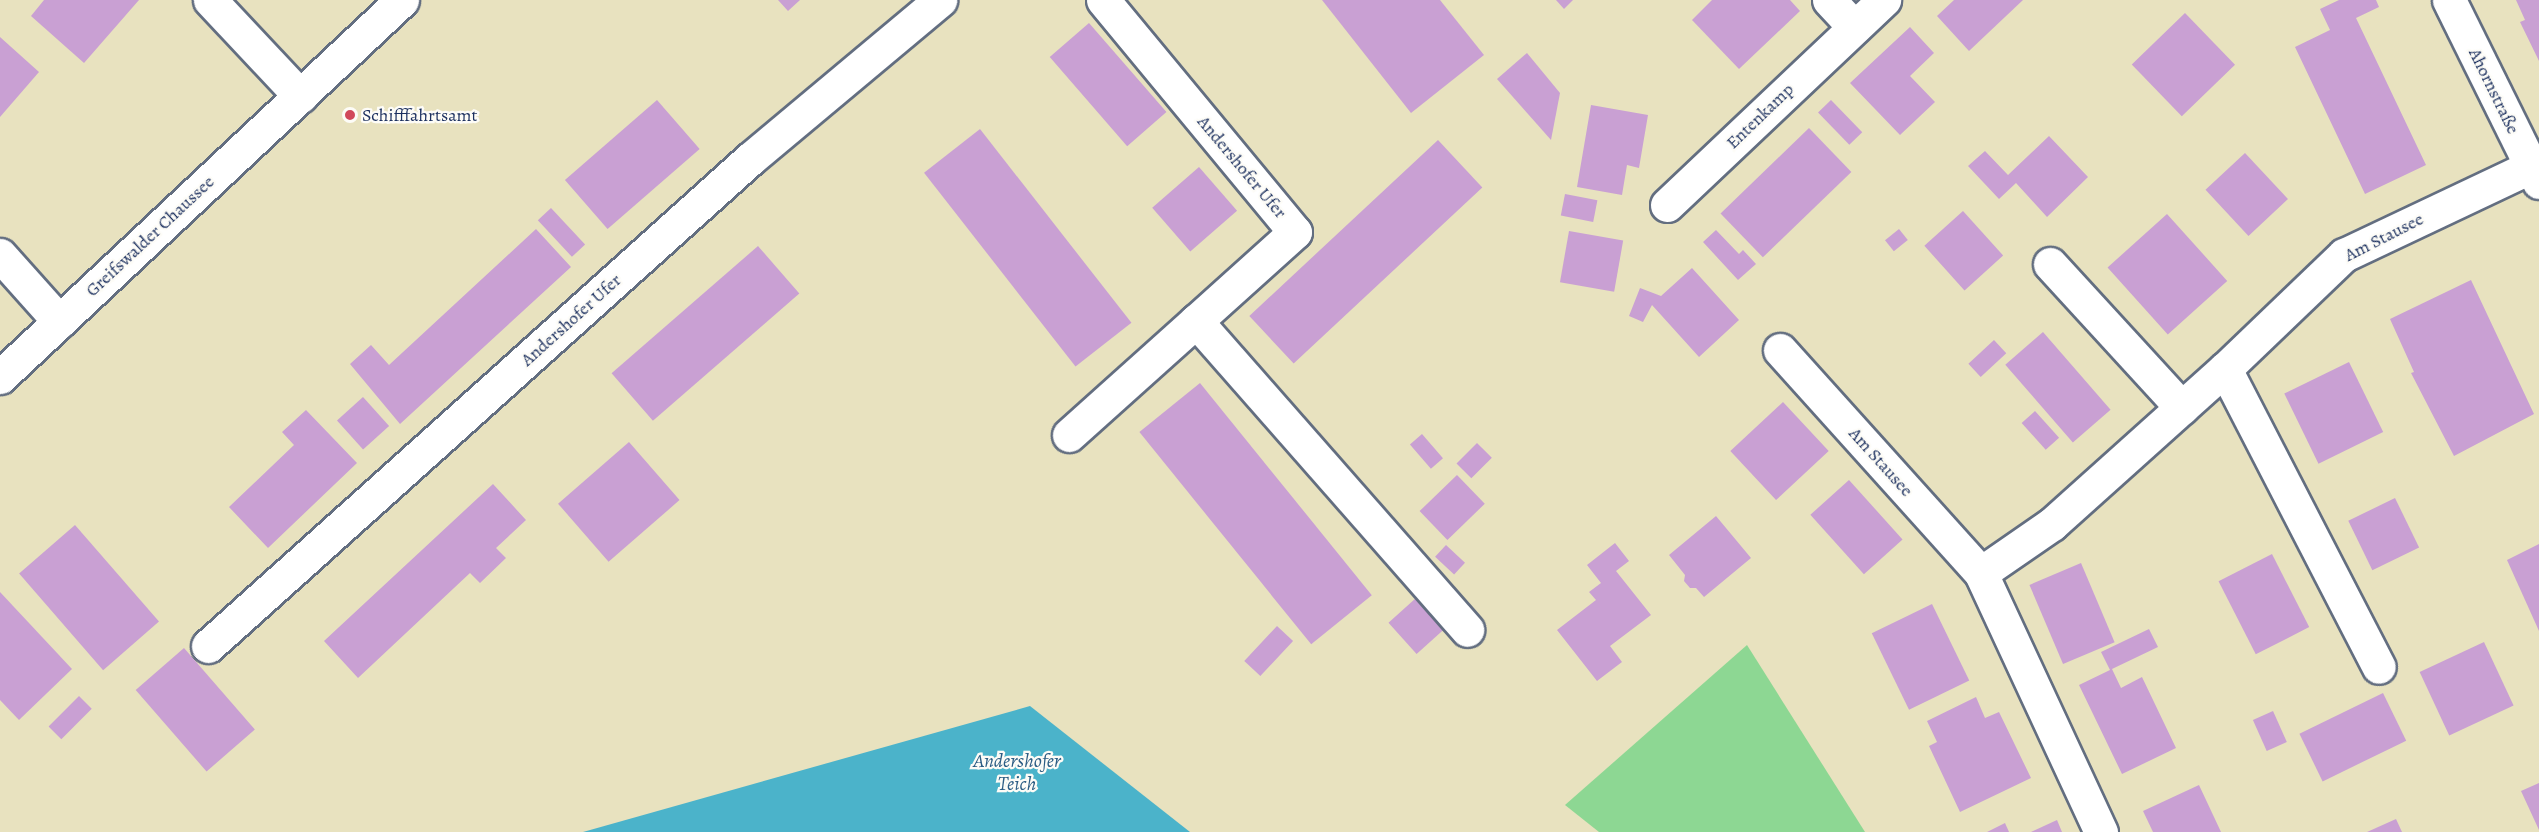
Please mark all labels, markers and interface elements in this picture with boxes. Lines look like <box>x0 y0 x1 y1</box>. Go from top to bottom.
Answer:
street label: Ahornstraße <box>2464 45 2524 137</box>
street label: Entenkamp <box>1722 79 1798 153</box>
place label: Schifffahrtsamt <box>362 104 477 126</box>
marker: Schifffahrtsamt <box>343 108 357 122</box>
street label: Andershofer Ufer <box>1193 111 1291 223</box>
street label: Greifswalder Chaussee <box>81 171 219 301</box>
street label: Am Stausee <box>2341 208 2427 266</box>
street label: Andershofer Ufer <box>516 269 626 371</box>
street label: Am Stausee <box>1844 423 1918 501</box>
water label: Andershofer Teich <box>973 749 1061 796</box>

